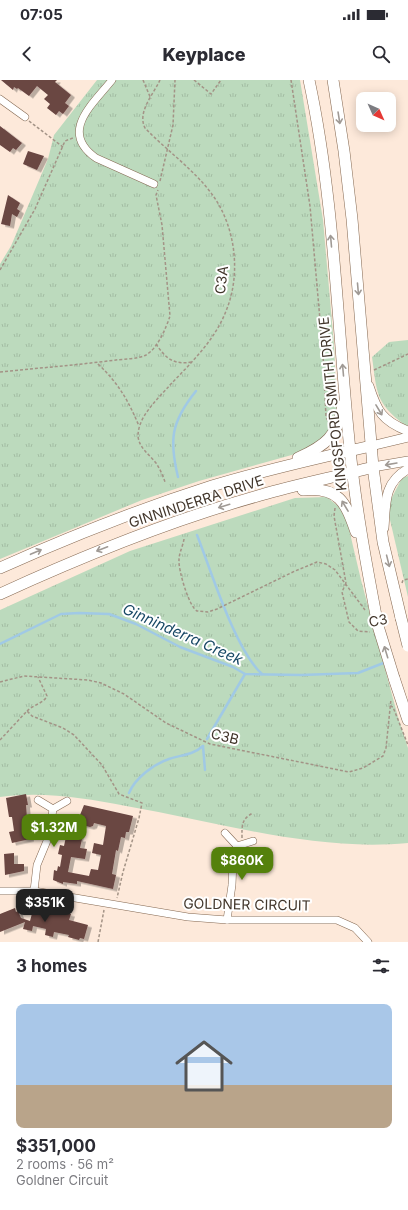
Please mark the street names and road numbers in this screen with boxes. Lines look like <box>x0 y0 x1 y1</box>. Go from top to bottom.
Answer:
street label: C3A <box>211 264 231 295</box>
street label: KINGSFORD SMITH DRIVE <box>314 316 350 492</box>
street label: GINNINDERRA DRIVE <box>126 471 266 531</box>
street label: C3 <box>367 610 389 630</box>
street label: C3B <box>209 724 241 748</box>
street label: GOLDNER CIRCUIT <box>183 894 311 914</box>

